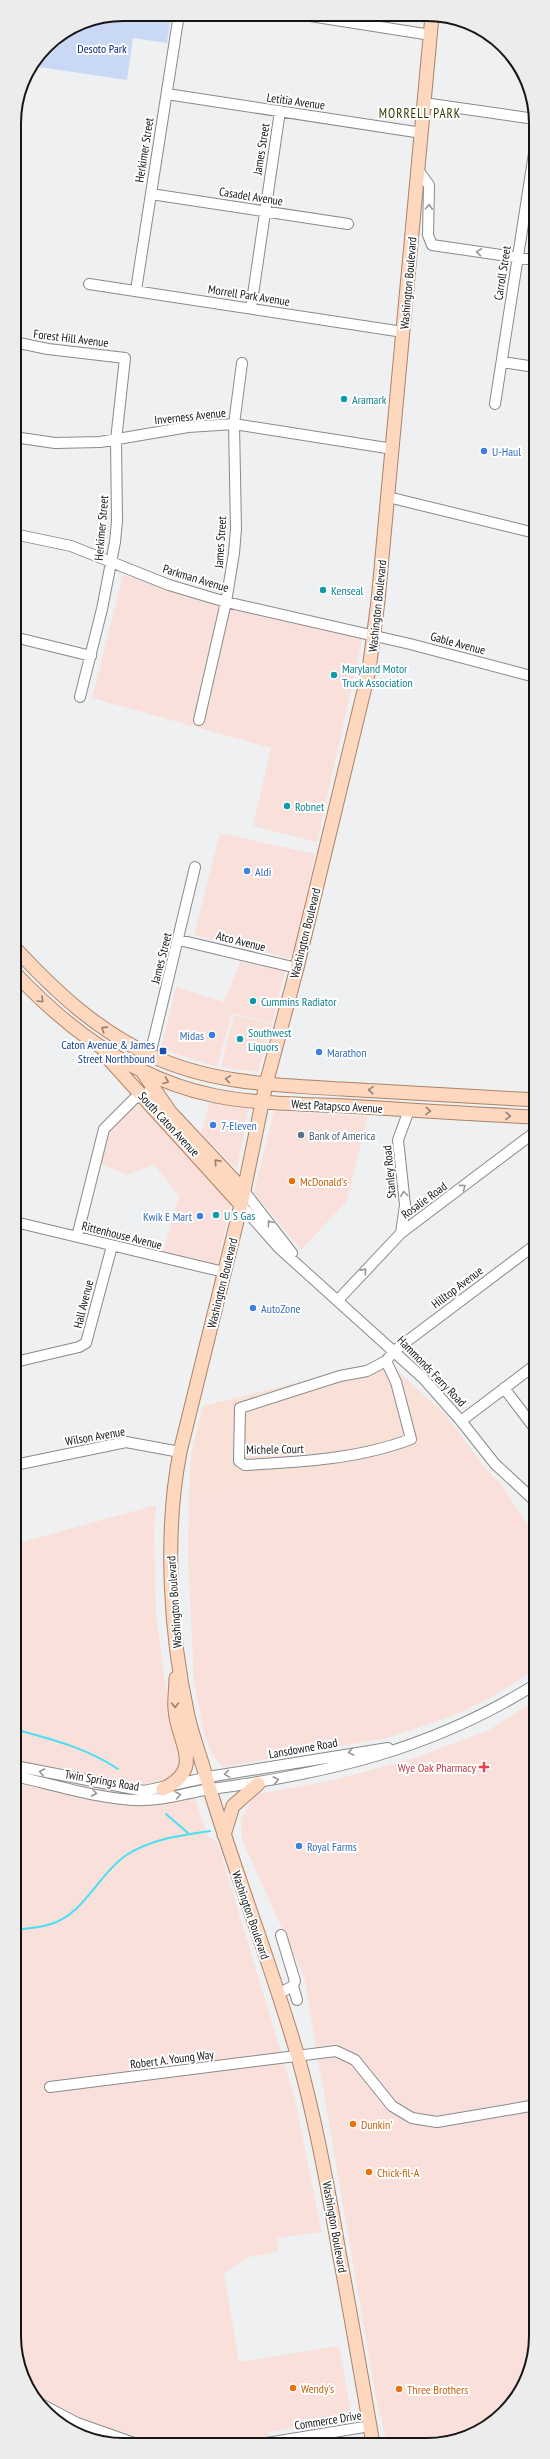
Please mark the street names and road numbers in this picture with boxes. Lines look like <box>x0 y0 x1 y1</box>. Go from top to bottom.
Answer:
street label: Letitia Avenue <box>266 89 326 113</box>
street label: Herkimer Street <box>131 116 157 183</box>
street label: James Street <box>249 122 273 177</box>
street label: Casadel Avenue <box>218 184 284 208</box>
street label: Washington Boulevard <box>396 236 420 330</box>
street label: Carroll Street <box>490 244 514 301</box>
street label: Morrell Park Avenue <box>207 281 291 309</box>
street label: Forest Hill Avenue <box>33 326 109 350</box>
street label: Inverness Avenue <box>153 405 227 427</box>
street label: Herkimer Street <box>91 494 111 561</box>
street label: James Street <box>211 515 229 569</box>
street label: Washington Boulevard <box>365 559 389 653</box>
street label: Parkman Avenue <box>161 561 231 595</box>
street label: Gable Avenue <box>429 628 487 658</box>
street label: Washington Boulevard <box>287 886 323 980</box>
street label: Atco Avenue <box>215 928 267 954</box>
street label: James Street <box>147 930 175 986</box>
street label: South Caton Avenue <box>135 1089 203 1159</box>
street label: West Patapsco Avenue <box>291 1096 383 1116</box>
street label: Stanley Road <box>379 1145 399 1199</box>
street label: Rosalie Road <box>398 1178 450 1222</box>
street label: Rittenhouse Avenue <box>80 1218 164 1252</box>
street label: Washington Boulevard <box>204 1236 240 1330</box>
street label: Hilltop Avenue <box>428 1263 486 1311</box>
street label: Hall Avenue <box>70 1278 96 1330</box>
street label: Hammonds Ferry Road <box>394 1332 470 1410</box>
street label: Wilson Avenue <box>64 1423 126 1449</box>
street label: Michele Court <box>246 1441 305 1457</box>
street label: Washington Boulevard <box>163 1555 185 1649</box>
street label: Lansdowne Road <box>267 1735 339 1761</box>
street label: Twin Springs Road <box>64 1766 140 1794</box>
street label: Washington Boulevard <box>229 1869 273 1961</box>
street label: Robert A. Young Way <box>129 2046 215 2072</box>
street label: Washington Boulevard <box>320 2180 350 2274</box>
street label: Commerce Drive <box>293 2407 363 2433</box>

